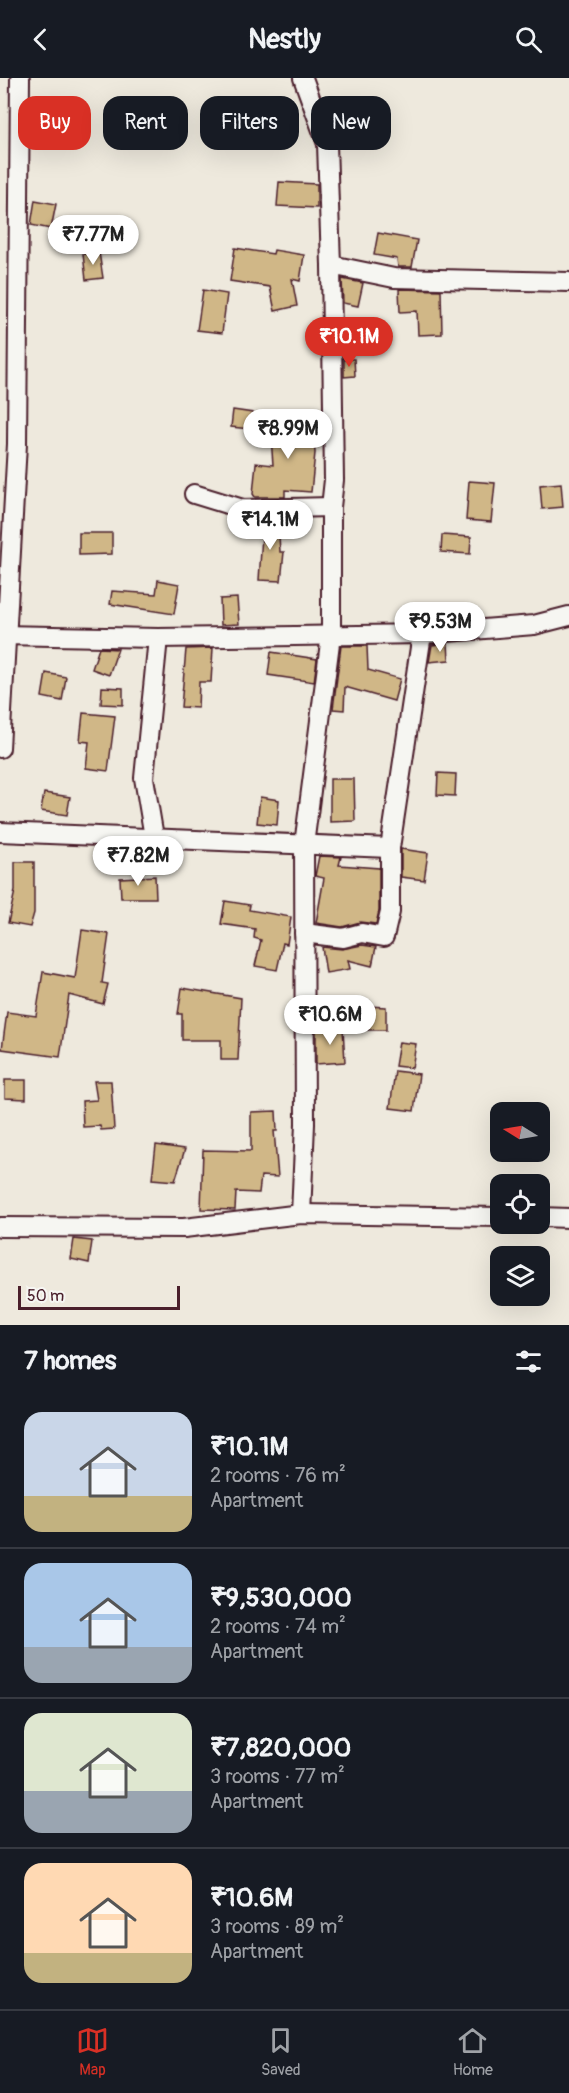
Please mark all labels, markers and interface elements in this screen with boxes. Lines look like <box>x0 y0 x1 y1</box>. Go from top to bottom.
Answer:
icon: back <box>24 23 57 56</box>
text: Nestly <box>248 23 321 56</box>
icon: search <box>512 23 545 56</box>
chip: Buy <box>18 96 91 150</box>
chip: Rent <box>103 96 188 150</box>
chip: Filters <box>200 96 299 150</box>
chip: New <box>311 96 391 150</box>
pin: ₹7.77M <box>44 215 142 266</box>
text: ₹7.77M <box>62 222 124 247</box>
pin: ₹10.1M <box>300 317 398 368</box>
text: ₹10.1M <box>319 324 379 349</box>
pin: ₹8.99M <box>239 409 337 460</box>
text: ₹8.99M <box>257 416 319 441</box>
pin: ₹14.1M <box>221 500 319 551</box>
text: ₹14.1M <box>241 507 299 532</box>
pin: ₹9.53M <box>391 602 489 653</box>
text: ₹9.53M <box>408 609 472 634</box>
pin: ₹7.82M <box>89 836 187 887</box>
text: ₹7.82M <box>107 843 169 868</box>
pin: ₹10.6M <box>281 995 379 1046</box>
text: ₹10.6M <box>298 1002 362 1027</box>
north arrow <box>490 1102 550 1162</box>
map controls <box>490 1102 550 1306</box>
button: locate <box>490 1174 550 1234</box>
button: layers <box>490 1246 550 1306</box>
scale bar <box>18 1283 180 1310</box>
text: 50 m <box>27 1286 64 1306</box>
text: 7 homes <box>24 1345 116 1377</box>
icon: filters <box>512 1345 545 1378</box>
text: ₹10.1M <box>210 1431 288 1463</box>
icon: home <box>72 1436 144 1508</box>
text: 2 rooms · 76 m² <box>210 1463 346 1488</box>
text: Apartment <box>210 1488 303 1513</box>
text: ₹9,530,000 <box>210 1582 352 1614</box>
icon: home <box>72 1587 144 1659</box>
text: 2 rooms · 74 m² <box>210 1614 346 1639</box>
text: Apartment <box>210 1639 303 1664</box>
text: ₹7,820,000 <box>210 1732 351 1764</box>
icon: home <box>72 1737 144 1809</box>
text: 3 rooms · 77 m² <box>210 1764 345 1789</box>
text: Apartment <box>210 1789 303 1814</box>
text: ₹10.6M <box>210 1882 293 1914</box>
icon: home <box>72 1887 144 1959</box>
text: 3 rooms · 89 m² <box>210 1914 344 1939</box>
text: Apartment <box>210 1939 303 1964</box>
tab: Map <box>76 2024 109 2080</box>
tab: Saved <box>261 2024 301 2080</box>
tab: Home <box>453 2024 493 2080</box>

